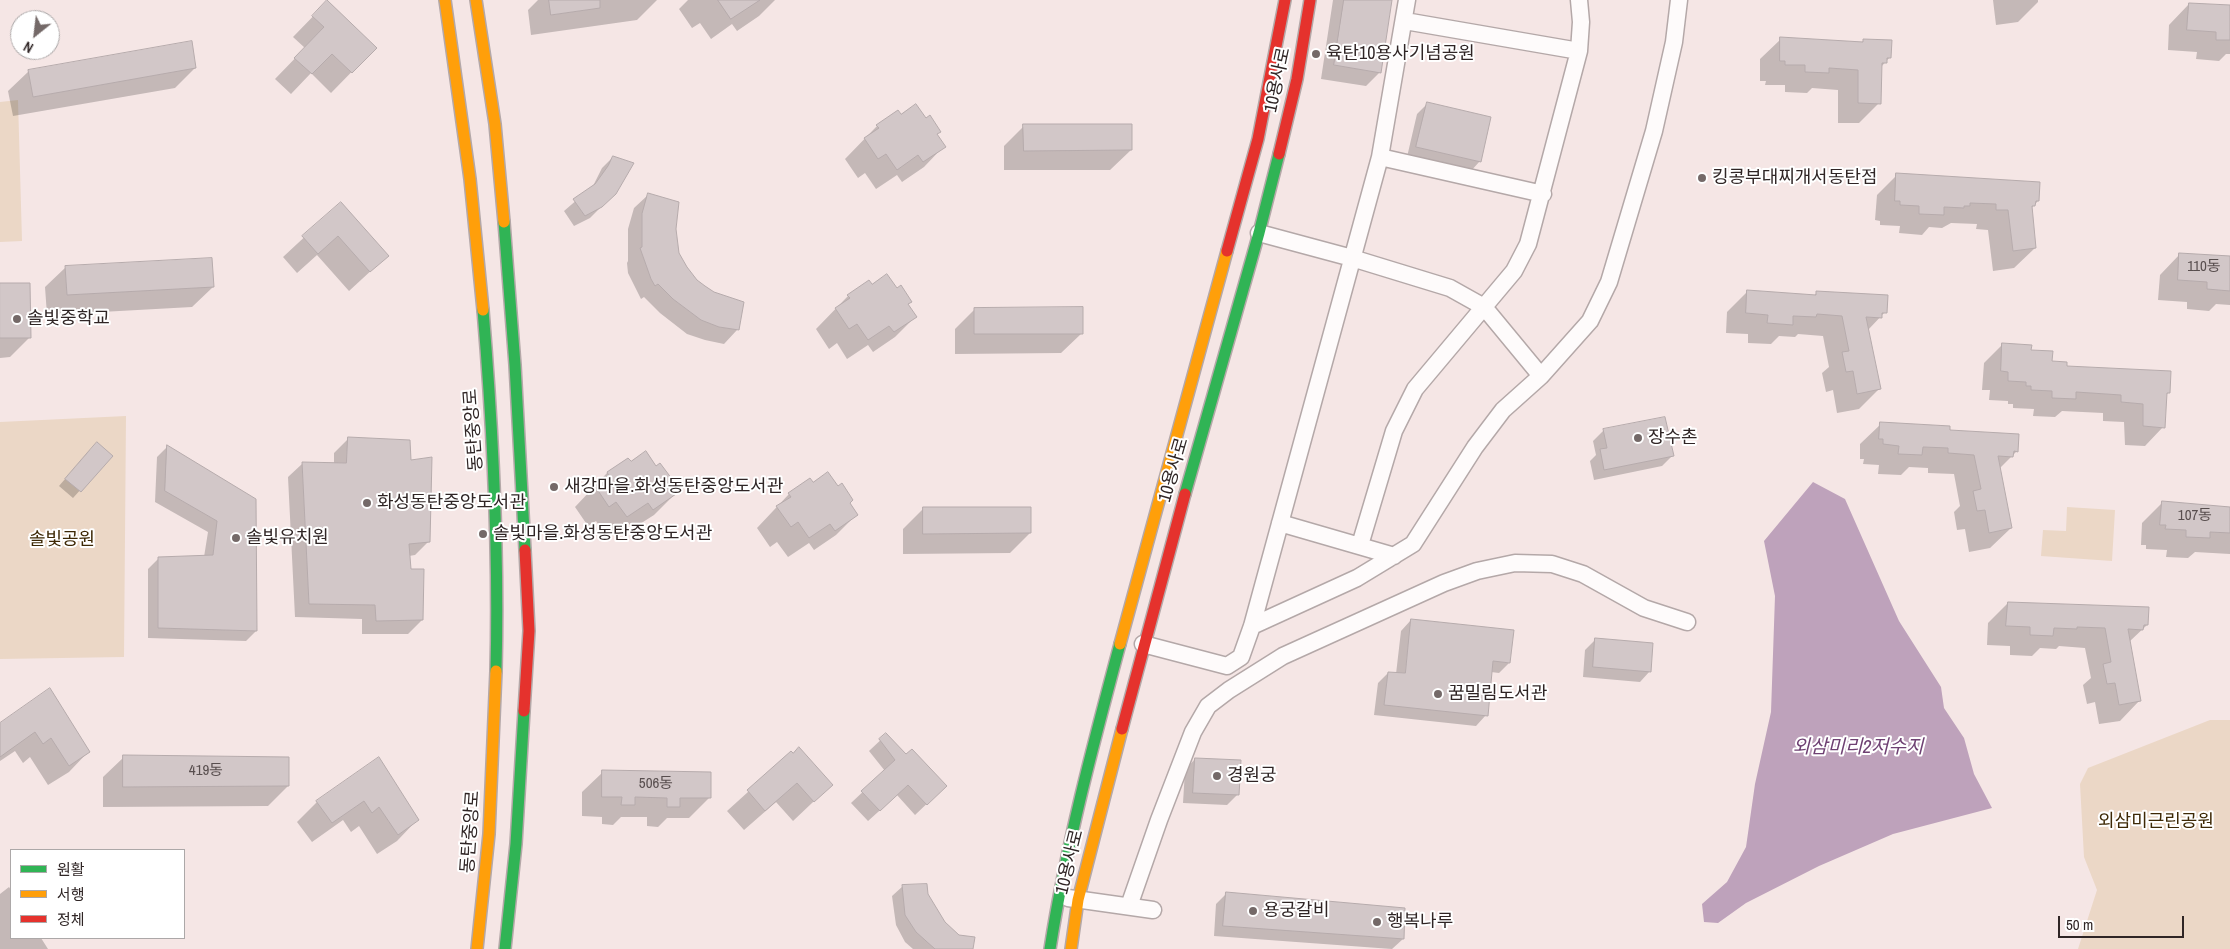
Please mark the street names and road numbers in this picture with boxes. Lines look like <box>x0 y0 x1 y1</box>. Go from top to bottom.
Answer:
street label: 10용사로 <box>1261 45 1295 115</box>
street label: 동탄중앙로 <box>460 388 488 472</box>
street label: 10용사로 <box>1155 435 1193 505</box>
street label: 동탄중앙로 <box>457 790 485 874</box>
street label: 10용사로 <box>1052 827 1088 897</box>

